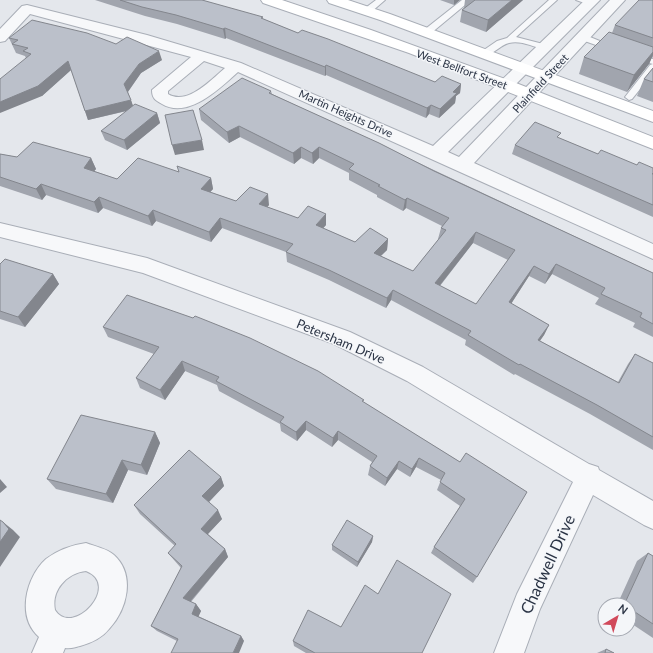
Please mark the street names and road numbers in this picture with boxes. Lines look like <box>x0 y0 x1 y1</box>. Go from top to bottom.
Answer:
street label: West Bellfort Street <box>415 47 509 92</box>
street label: Plainfield Street <box>509 51 571 115</box>
street label: Martin Heights Drive <box>297 86 395 140</box>
street label: Petersham Drive <box>294 315 388 367</box>
street label: Chadwell Drive <box>516 511 578 617</box>

